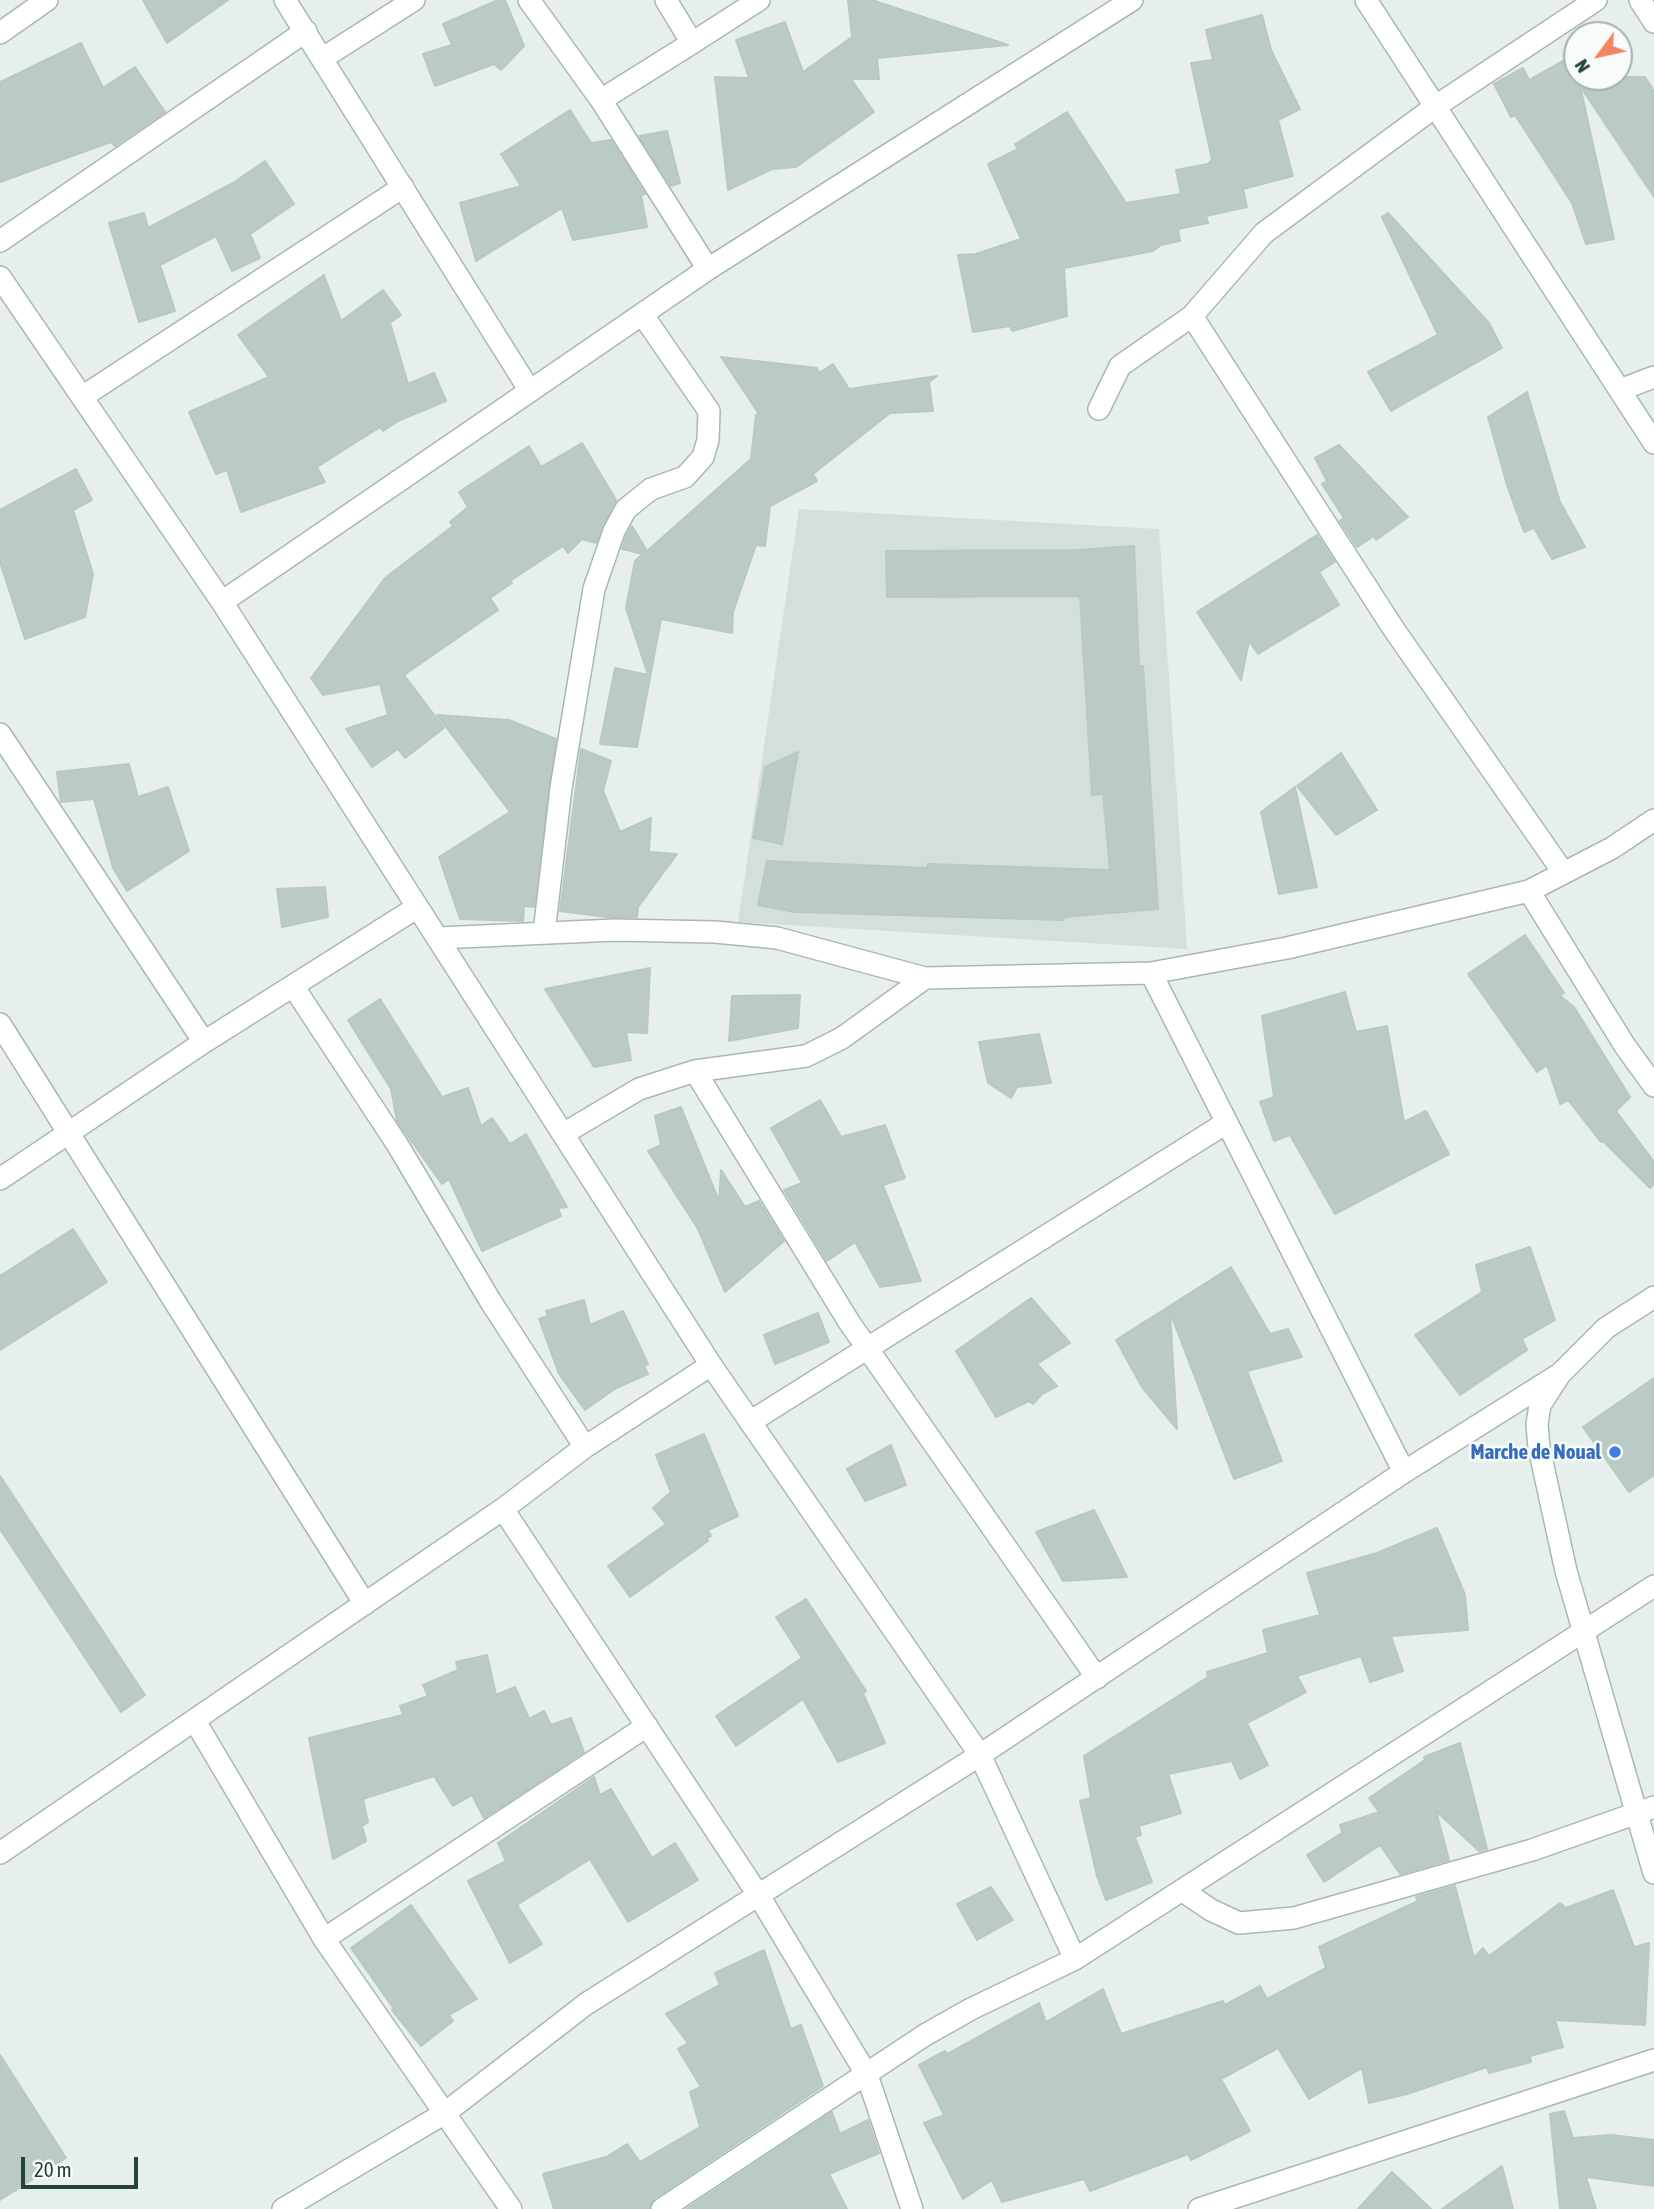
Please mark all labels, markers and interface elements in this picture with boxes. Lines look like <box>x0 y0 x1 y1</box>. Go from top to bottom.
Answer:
north arrow <box>1563 21 1633 91</box>
text: N <box>1570 56 1594 77</box>
place label: Marche de Noual <box>1471 1439 1601 1465</box>
marker: Marche de Noual <box>1607 1444 1623 1460</box>
scale bar <box>24 2142 142 2186</box>
text: 20 m <box>34 2157 72 2181</box>

